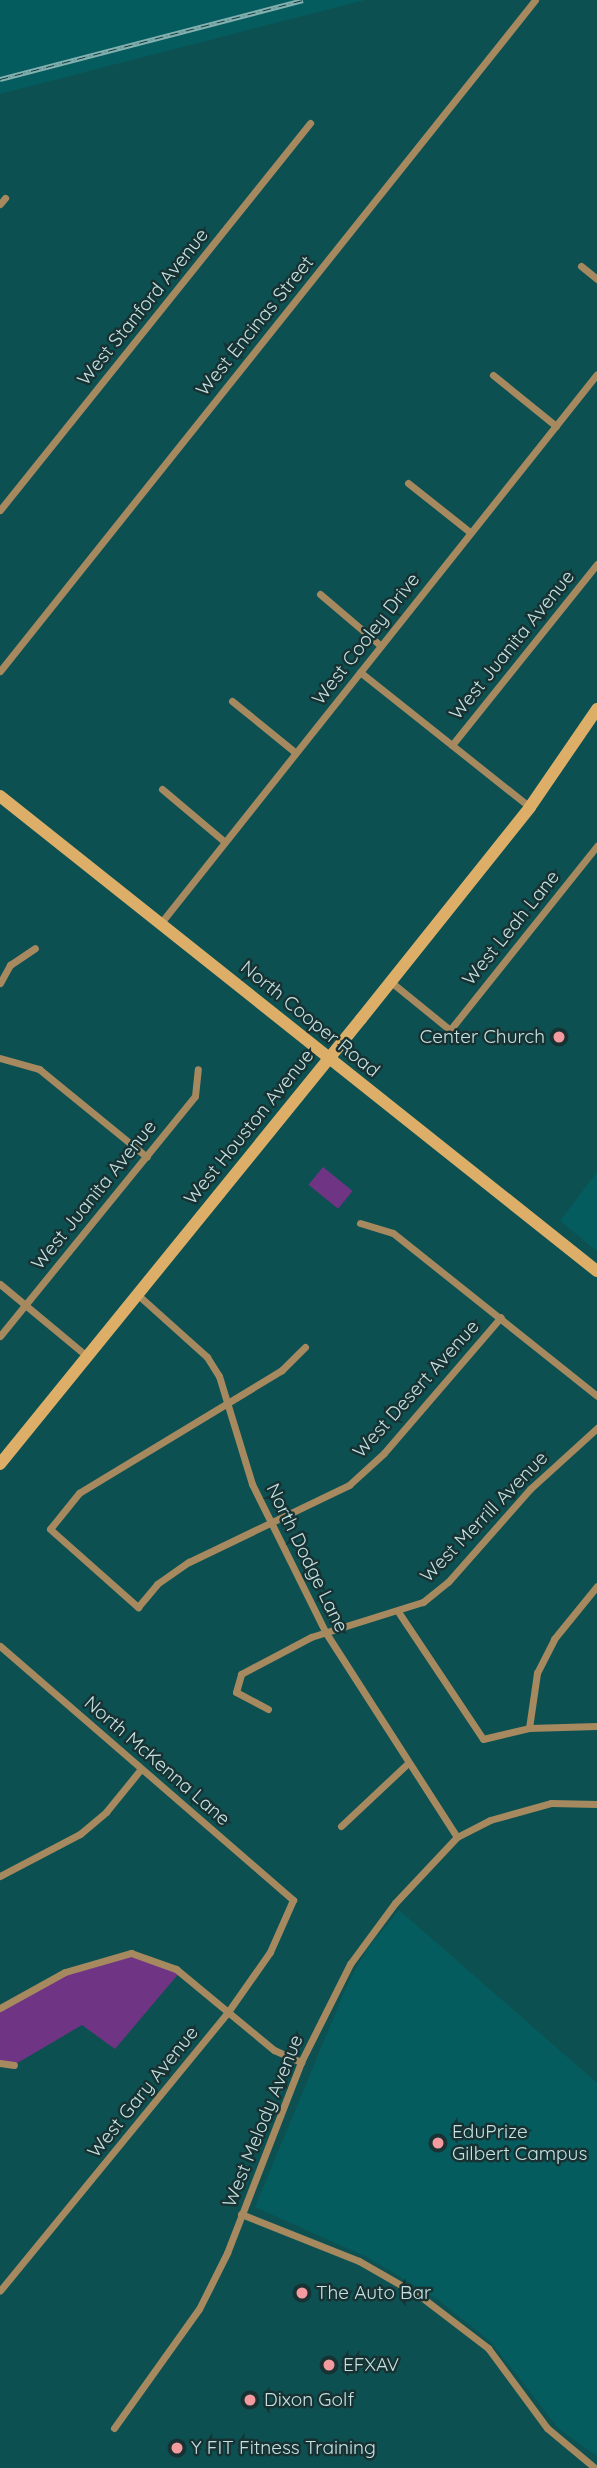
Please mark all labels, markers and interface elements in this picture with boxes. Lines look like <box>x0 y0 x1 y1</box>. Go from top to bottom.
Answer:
street label: West Stanford Avenue <box>73 224 213 390</box>
street label: West Encinas Street <box>192 251 318 401</box>
street label: West Juanita Avenue <box>445 566 579 724</box>
street label: West Cooley Drive <box>307 568 425 710</box>
street label: West Leah Lane <box>458 866 564 990</box>
street label: North Cooper Road <box>236 956 384 1082</box>
place label: Center Church <box>420 1026 545 1048</box>
marker: Center Church <box>551 1029 567 1045</box>
street label: West Houston Avenue <box>179 1045 319 1209</box>
street label: West Juanita Avenue <box>27 1116 161 1274</box>
street label: West Desert Avenue <box>348 1315 484 1463</box>
street label: West Merrill Avenue <box>416 1447 552 1587</box>
street label: North Dodge Lane <box>261 1480 353 1636</box>
street label: North McKenna Lane <box>79 1691 235 1831</box>
street label: West Gary Avenue <box>83 2022 203 2162</box>
street label: West Melody Avenue <box>218 2031 308 2211</box>
place label: EduPrize Gilbert Campus <box>452 2121 587 2165</box>
marker: EduPrize Gilbert Campus <box>430 2135 446 2151</box>
place label: The Auto Bar <box>316 2282 431 2304</box>
marker: The Auto Bar <box>294 2285 310 2301</box>
place label: EFXAV <box>343 2354 399 2376</box>
marker: EFXAV <box>321 2357 337 2373</box>
place label: Dixon Golf <box>264 2389 354 2411</box>
marker: Dixon Golf <box>242 2392 258 2408</box>
place label: Y FIT Fitness Training <box>191 2437 376 2459</box>
marker: Y FIT Fitness Training <box>169 2440 185 2456</box>

